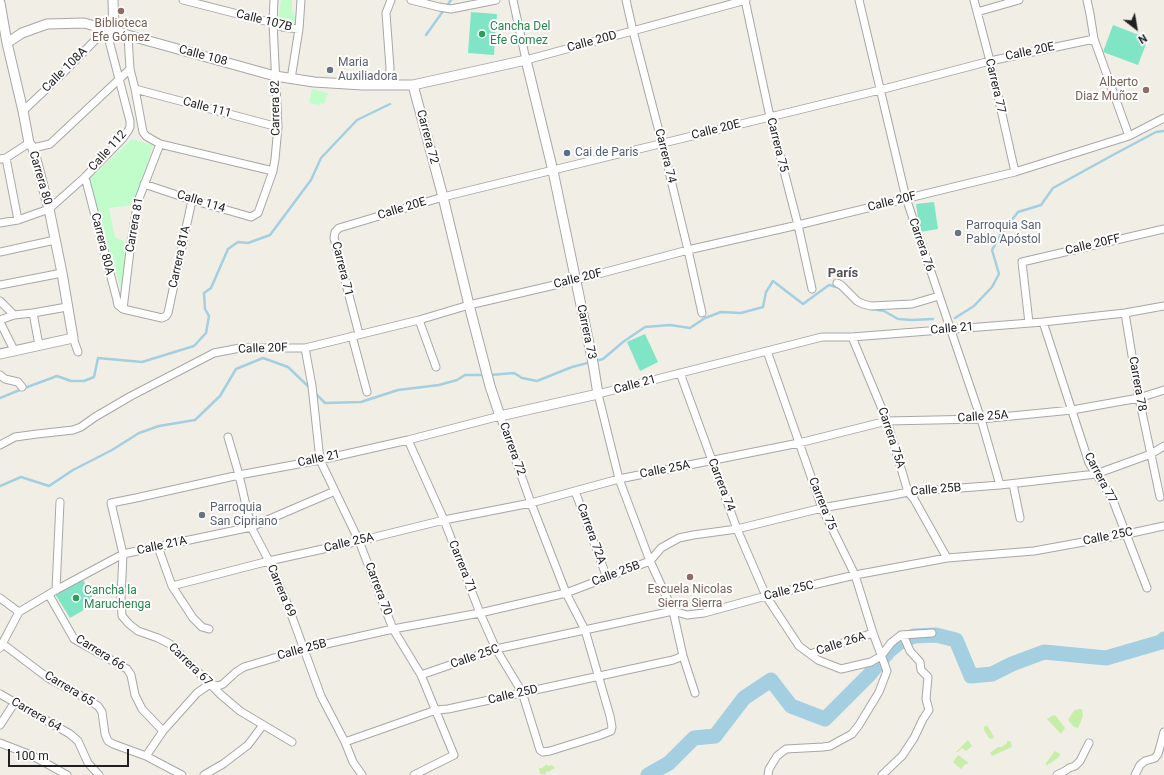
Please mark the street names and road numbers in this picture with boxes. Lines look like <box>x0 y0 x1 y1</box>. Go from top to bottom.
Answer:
street label: Calle 107B <box>234 7 294 35</box>
street label: Calle 20D <box>566 28 618 56</box>
street label: Calle 20E <box>1004 40 1056 64</box>
street label: Calle 108 <box>177 43 229 69</box>
street label: Calle 108A <box>40 45 90 95</box>
street label: Carrera 77 <box>982 57 1008 115</box>
street label: Carrera 82 <box>268 80 284 136</box>
street label: Calle 111 <box>181 95 233 121</box>
street label: Carrera 72 <box>413 108 441 166</box>
street label: Carrera 75 <box>763 116 791 174</box>
street label: Calle 20E <box>690 117 742 143</box>
street label: Carrera 74 <box>651 127 679 185</box>
street label: Calle 112 <box>86 128 130 174</box>
street label: Carrera 80 <box>25 149 55 207</box>
street label: Calle 114 <box>175 188 227 216</box>
street label: Calle 20F <box>866 189 918 215</box>
street label: Calle 20E <box>376 195 428 223</box>
street label: Carrera 81 <box>123 196 147 254</box>
street label: Carrera 80A <box>87 212 117 276</box>
street label: Carrera 76 <box>905 216 937 274</box>
street label: Carrera 81A <box>166 225 194 289</box>
street label: Calle 20FF <box>1064 232 1122 258</box>
street label: Carrera 71 <box>328 240 356 298</box>
street label: Calle 20F <box>552 266 604 292</box>
street label: Carrera 73 <box>573 303 599 361</box>
street label: Calle 21 <box>930 320 974 338</box>
street label: Calle 20F <box>238 341 288 357</box>
street label: Carrera 78 <box>1125 355 1149 413</box>
street label: Calle 21 <box>612 372 658 398</box>
street label: Carrera 75A <box>874 406 908 470</box>
street label: Calle 25A <box>957 408 1009 426</box>
street label: Carrera 72 <box>496 420 528 478</box>
street label: Calle 21 <box>296 447 342 471</box>
street label: Carrera 77 <box>1081 450 1119 506</box>
street label: Carrera 74 <box>704 456 738 514</box>
street label: Calle 25A <box>639 458 691 482</box>
street label: Carrera 75 <box>805 476 839 532</box>
street label: Calle 25B <box>910 481 962 499</box>
street label: Carrera 72A <box>573 502 609 566</box>
street label: Calle 25C <box>1082 525 1134 549</box>
street label: Calle 25A <box>323 530 375 556</box>
street label: Calle 21A <box>136 534 188 558</box>
street label: Carrera 71 <box>445 539 479 595</box>
street label: Calle 25B <box>590 558 642 590</box>
street label: Carrera 70 <box>361 560 395 618</box>
street label: Carrera 69 <box>264 563 298 619</box>
street label: Calle 25C <box>763 578 815 604</box>
street label: Calle 26A <box>815 629 867 659</box>
street label: Carrera 66 <box>73 632 127 674</box>
street label: Calle 25B <box>276 637 328 663</box>
street label: Carrera 67 <box>165 641 215 689</box>
street label: Calle 25C <box>449 642 501 672</box>
street label: Carrera 65 <box>41 669 97 709</box>
street label: Calle 25D <box>487 682 539 708</box>
street label: Carrera 64 <box>8 695 64 735</box>

